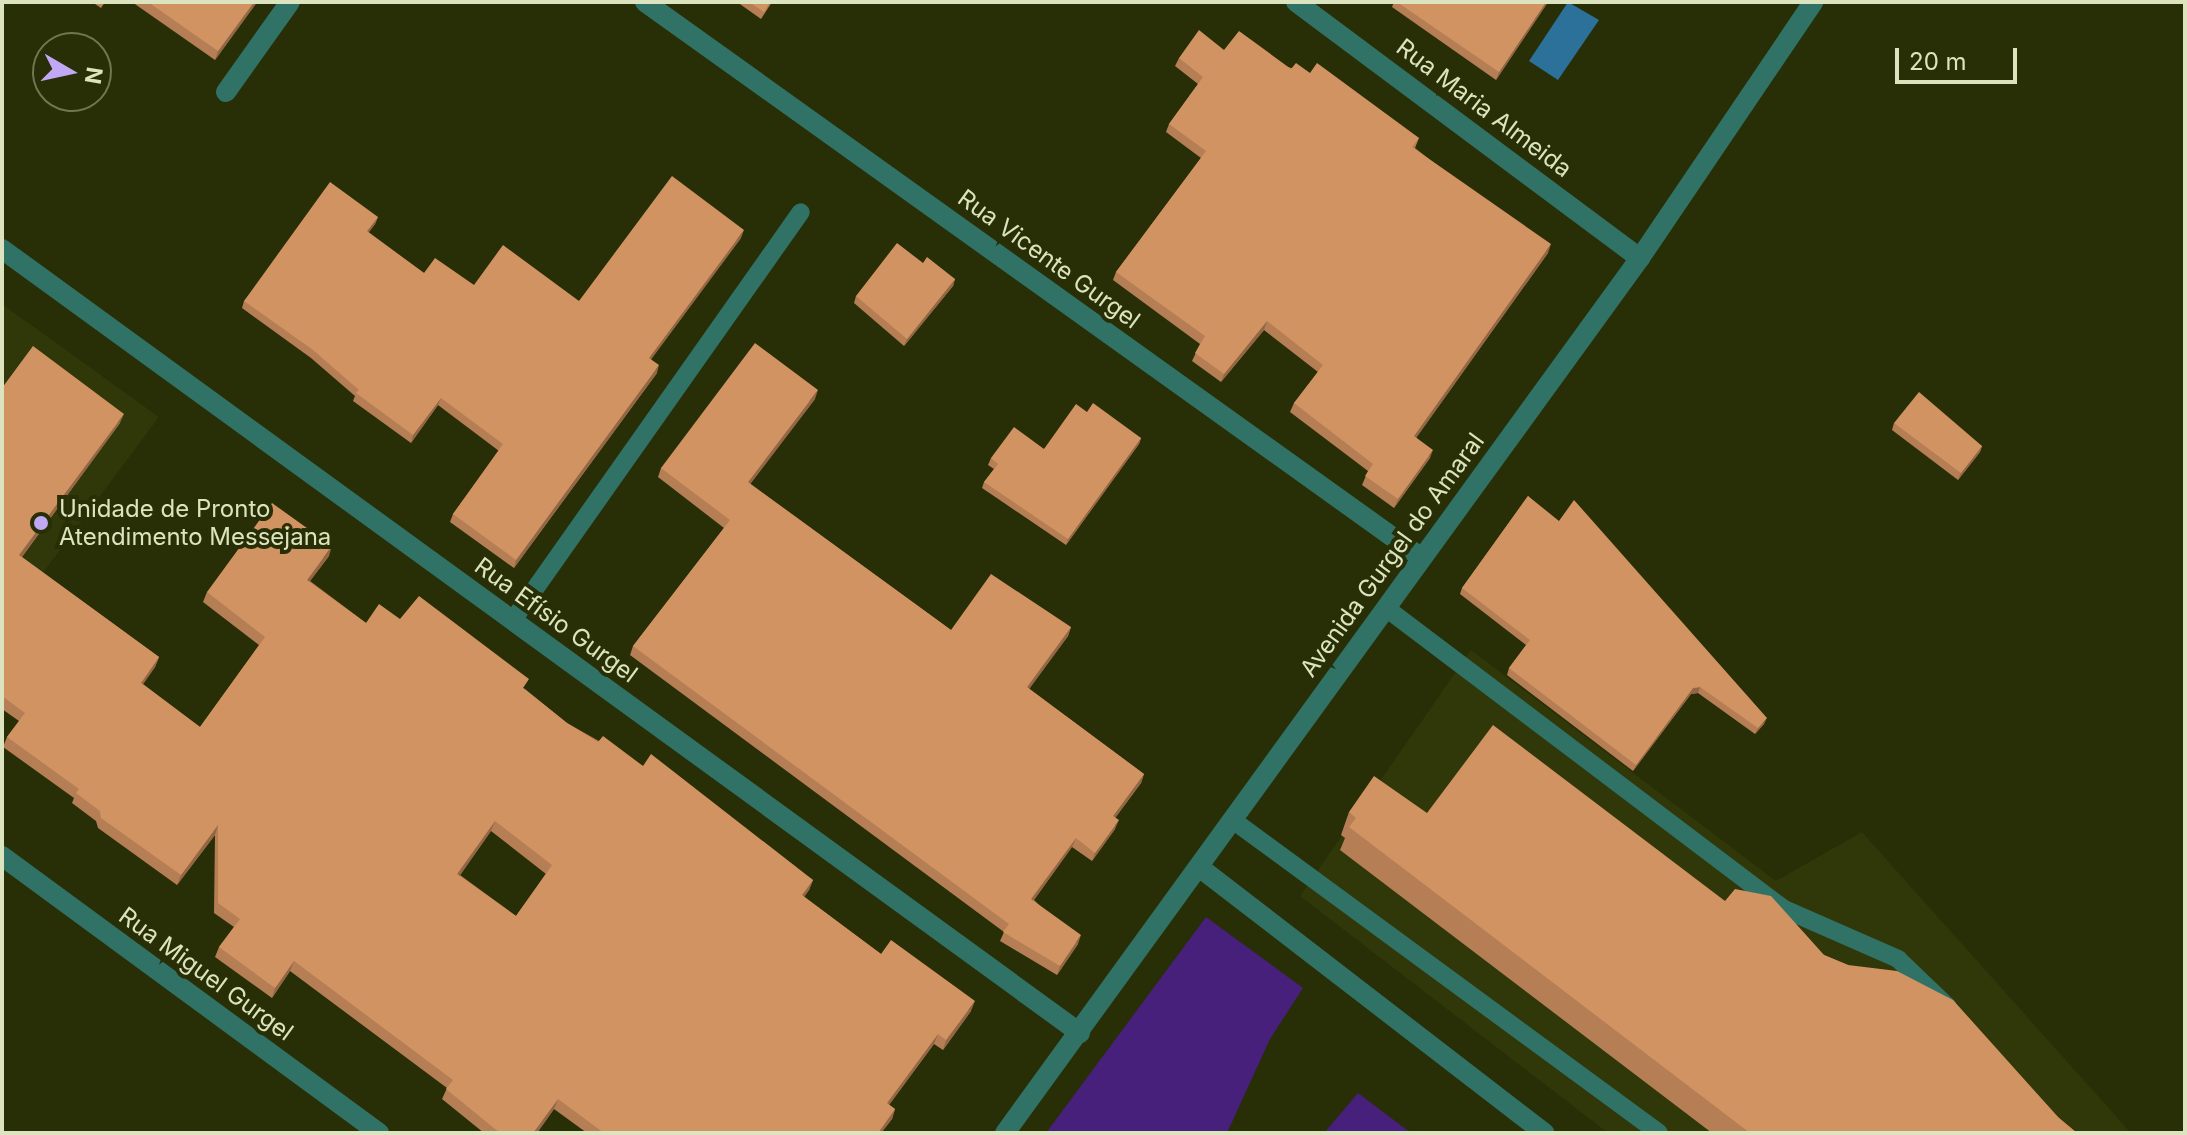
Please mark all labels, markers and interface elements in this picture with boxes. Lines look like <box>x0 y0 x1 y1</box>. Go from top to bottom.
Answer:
north arrow <box>32 32 112 112</box>
scale bar <box>1899 32 2021 82</box>
street label: Rua Maria Almeida <box>1391 33 1577 183</box>
text: 20 m <box>1909 47 1967 76</box>
text: N <box>80 65 108 86</box>
street label: Rua Vicente Gurgel <box>952 183 1146 335</box>
street label: Avenida Gurgel do Amaral <box>1294 428 1490 682</box>
place label: Unidade de Pronto Atendimento Messejana <box>59 495 331 551</box>
marker: Unidade de Pronto Atendimento Messejana <box>30 512 52 534</box>
street label: Rua Efísio Gurgel <box>469 551 643 689</box>
street label: Rua Miguel Gurgel <box>113 901 299 1047</box>

